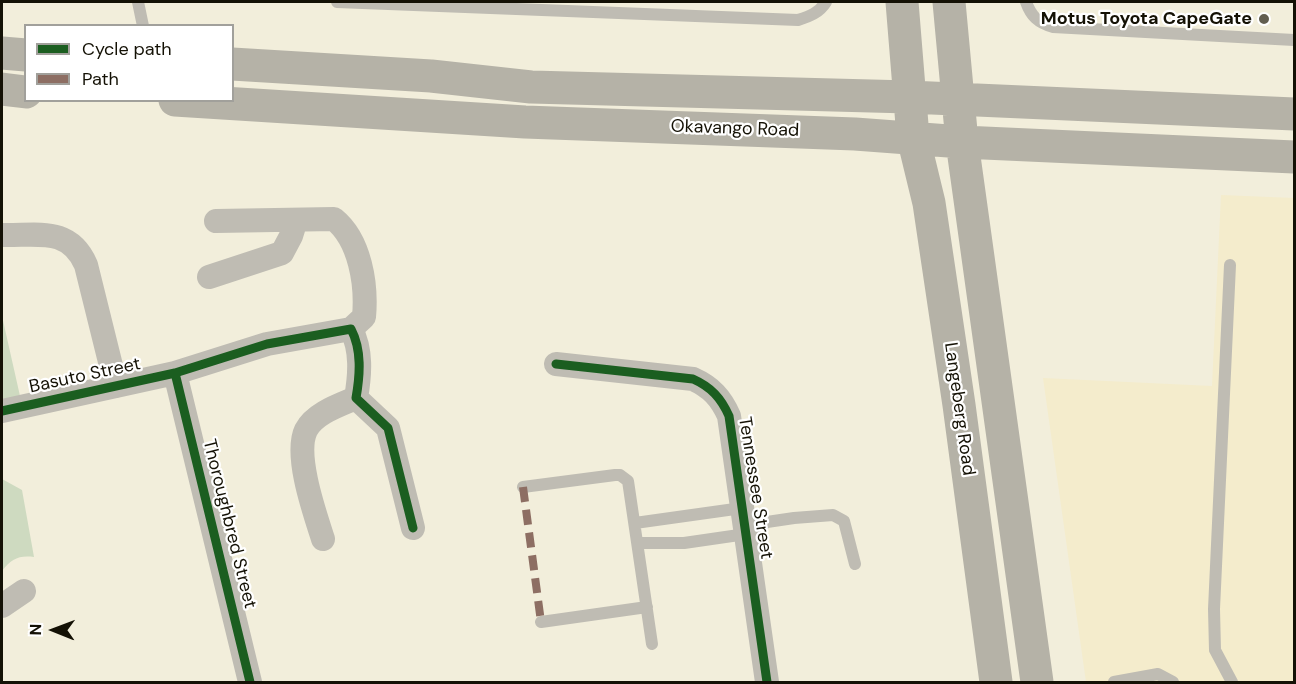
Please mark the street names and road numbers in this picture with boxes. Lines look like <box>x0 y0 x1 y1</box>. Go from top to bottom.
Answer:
street label: Okavango Road <box>670 116 800 142</box>
street label: Langeberg Road <box>939 341 979 477</box>
street label: Basuto Street <box>27 354 143 398</box>
street label: Tennessee Street <box>733 415 777 561</box>
street label: Thoroughbred Street <box>198 437 260 611</box>

